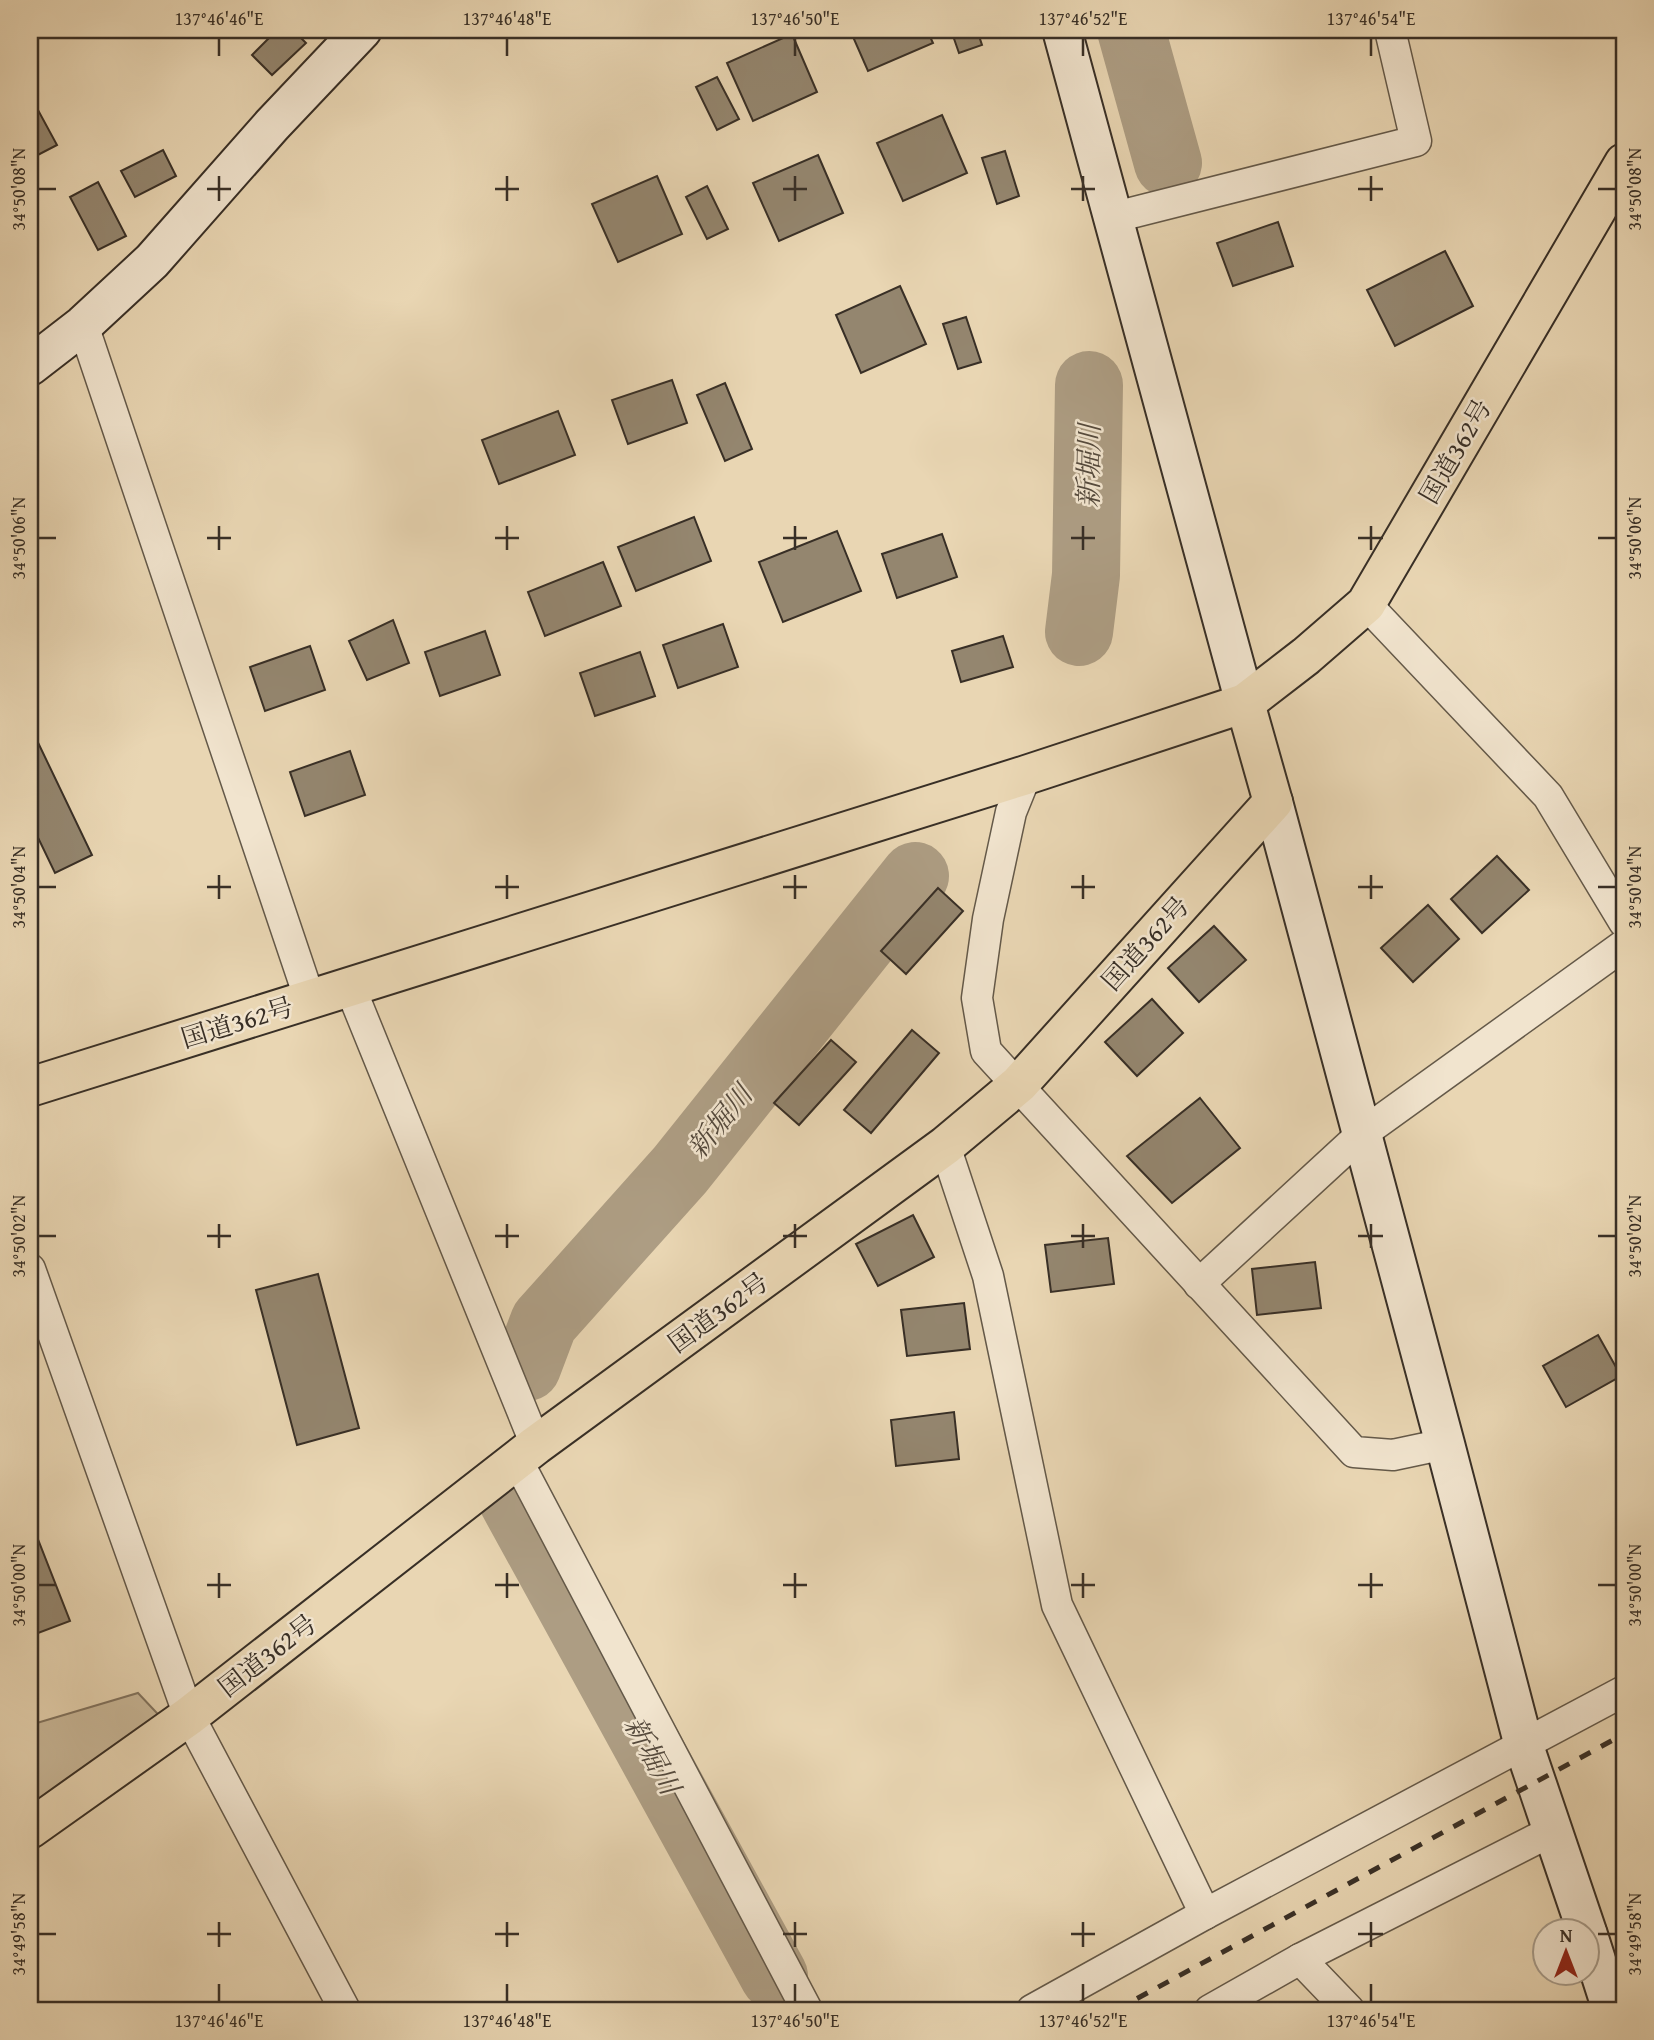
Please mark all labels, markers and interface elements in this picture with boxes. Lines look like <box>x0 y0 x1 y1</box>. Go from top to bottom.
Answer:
text: 137°46'46"E <box>175 5 263 32</box>
text: 137°46'48"E <box>463 5 551 32</box>
text: 137°46'50"E <box>751 5 839 32</box>
text: 137°46'52"E <box>1039 5 1127 32</box>
text: 137°46'54"E <box>1327 5 1415 32</box>
text: 34°50'08"N <box>5 147 32 230</box>
text: 34°50'08"N <box>1621 147 1648 230</box>
street label: 国道362号 <box>1409 391 1501 511</box>
water label: 新堀川 <box>1067 421 1109 508</box>
text: 34°50'06"N <box>5 496 32 579</box>
text: 34°50'06"N <box>1621 496 1648 579</box>
text: 34°50'04"N <box>5 845 32 928</box>
text: 34°50'04"N <box>1621 845 1648 928</box>
street label: 国道362号 <box>1092 887 1198 999</box>
street label: 国道362号 <box>176 986 298 1058</box>
water label: 新堀川 <box>677 1073 763 1167</box>
text: 34°50'02"N <box>5 1194 32 1277</box>
text: 34°50'02"N <box>1621 1194 1648 1277</box>
street label: 国道362号 <box>660 1262 776 1362</box>
text: 34°50'00"N <box>5 1543 32 1626</box>
text: 34°50'00"N <box>1621 1543 1648 1626</box>
street label: 国道362号 <box>209 1604 325 1706</box>
water label: 新堀川 <box>615 1708 693 1804</box>
text: 34°49'58"N <box>5 1892 32 1975</box>
text: 34°49'58"N <box>1621 1892 1648 1975</box>
north arrow <box>1532 1918 1602 1988</box>
text: N <box>1560 1921 1573 1949</box>
text: 137°46'46"E <box>175 2007 263 2034</box>
text: 137°46'48"E <box>463 2007 551 2034</box>
text: 137°46'50"E <box>751 2007 839 2034</box>
text: 137°46'52"E <box>1039 2007 1127 2034</box>
text: 137°46'54"E <box>1327 2007 1415 2034</box>

